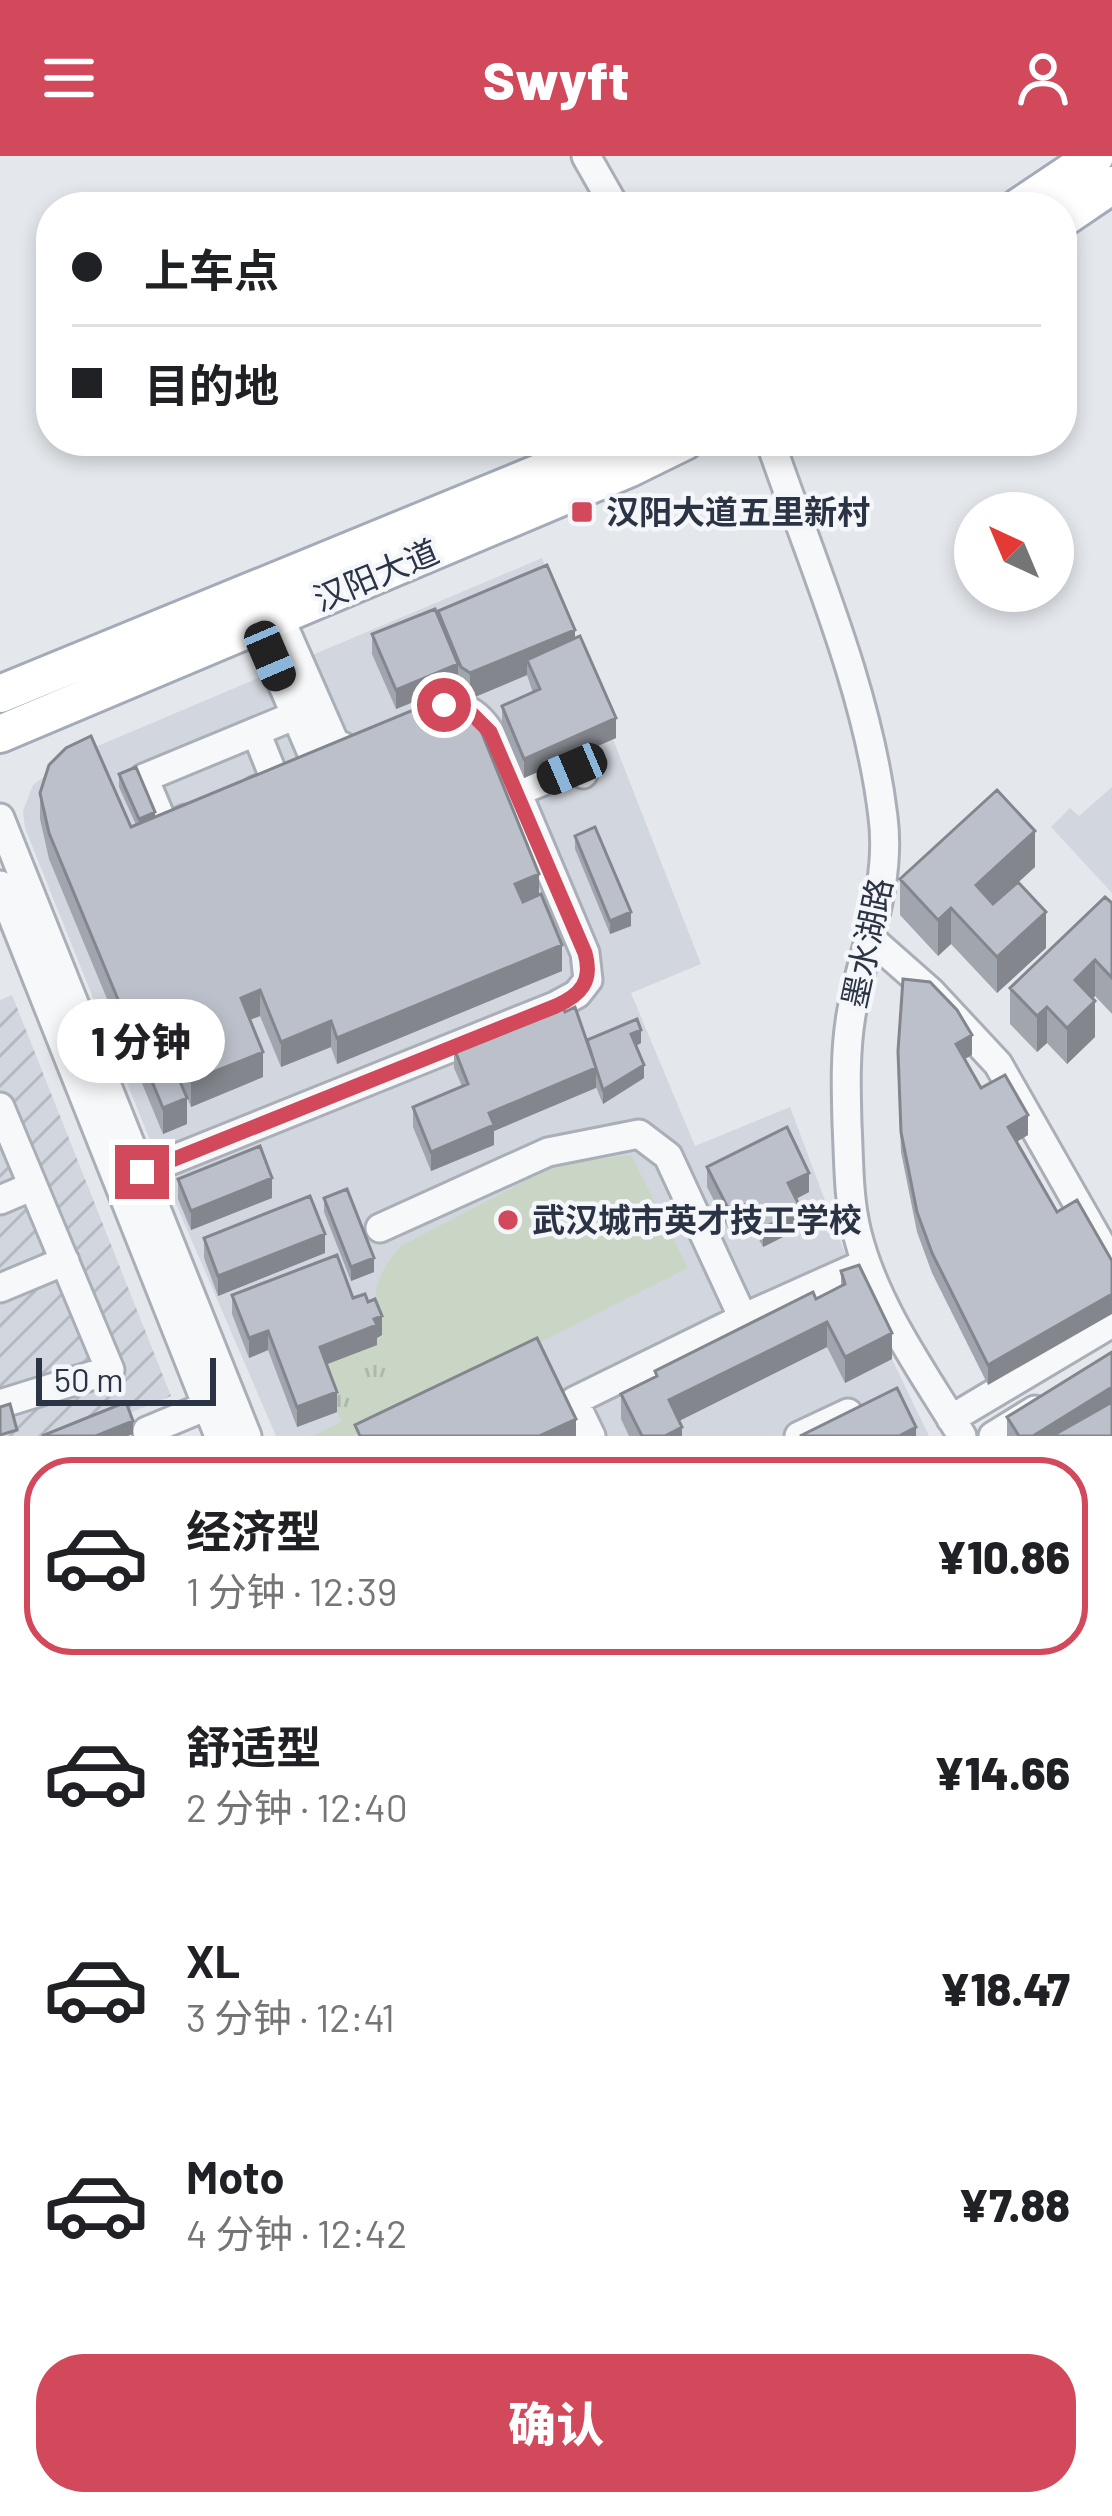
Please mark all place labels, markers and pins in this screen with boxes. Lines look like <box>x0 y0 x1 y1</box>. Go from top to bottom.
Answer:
place label: 汉阳大道五里新村 <box>606 491 870 531</box>
marker: 汉阳大道五里新村 <box>569 499 595 525</box>
place label: 武汉城市英才技工学校 <box>532 1199 862 1239</box>
marker: 武汉城市英才技工学校 <box>495 1207 521 1233</box>

